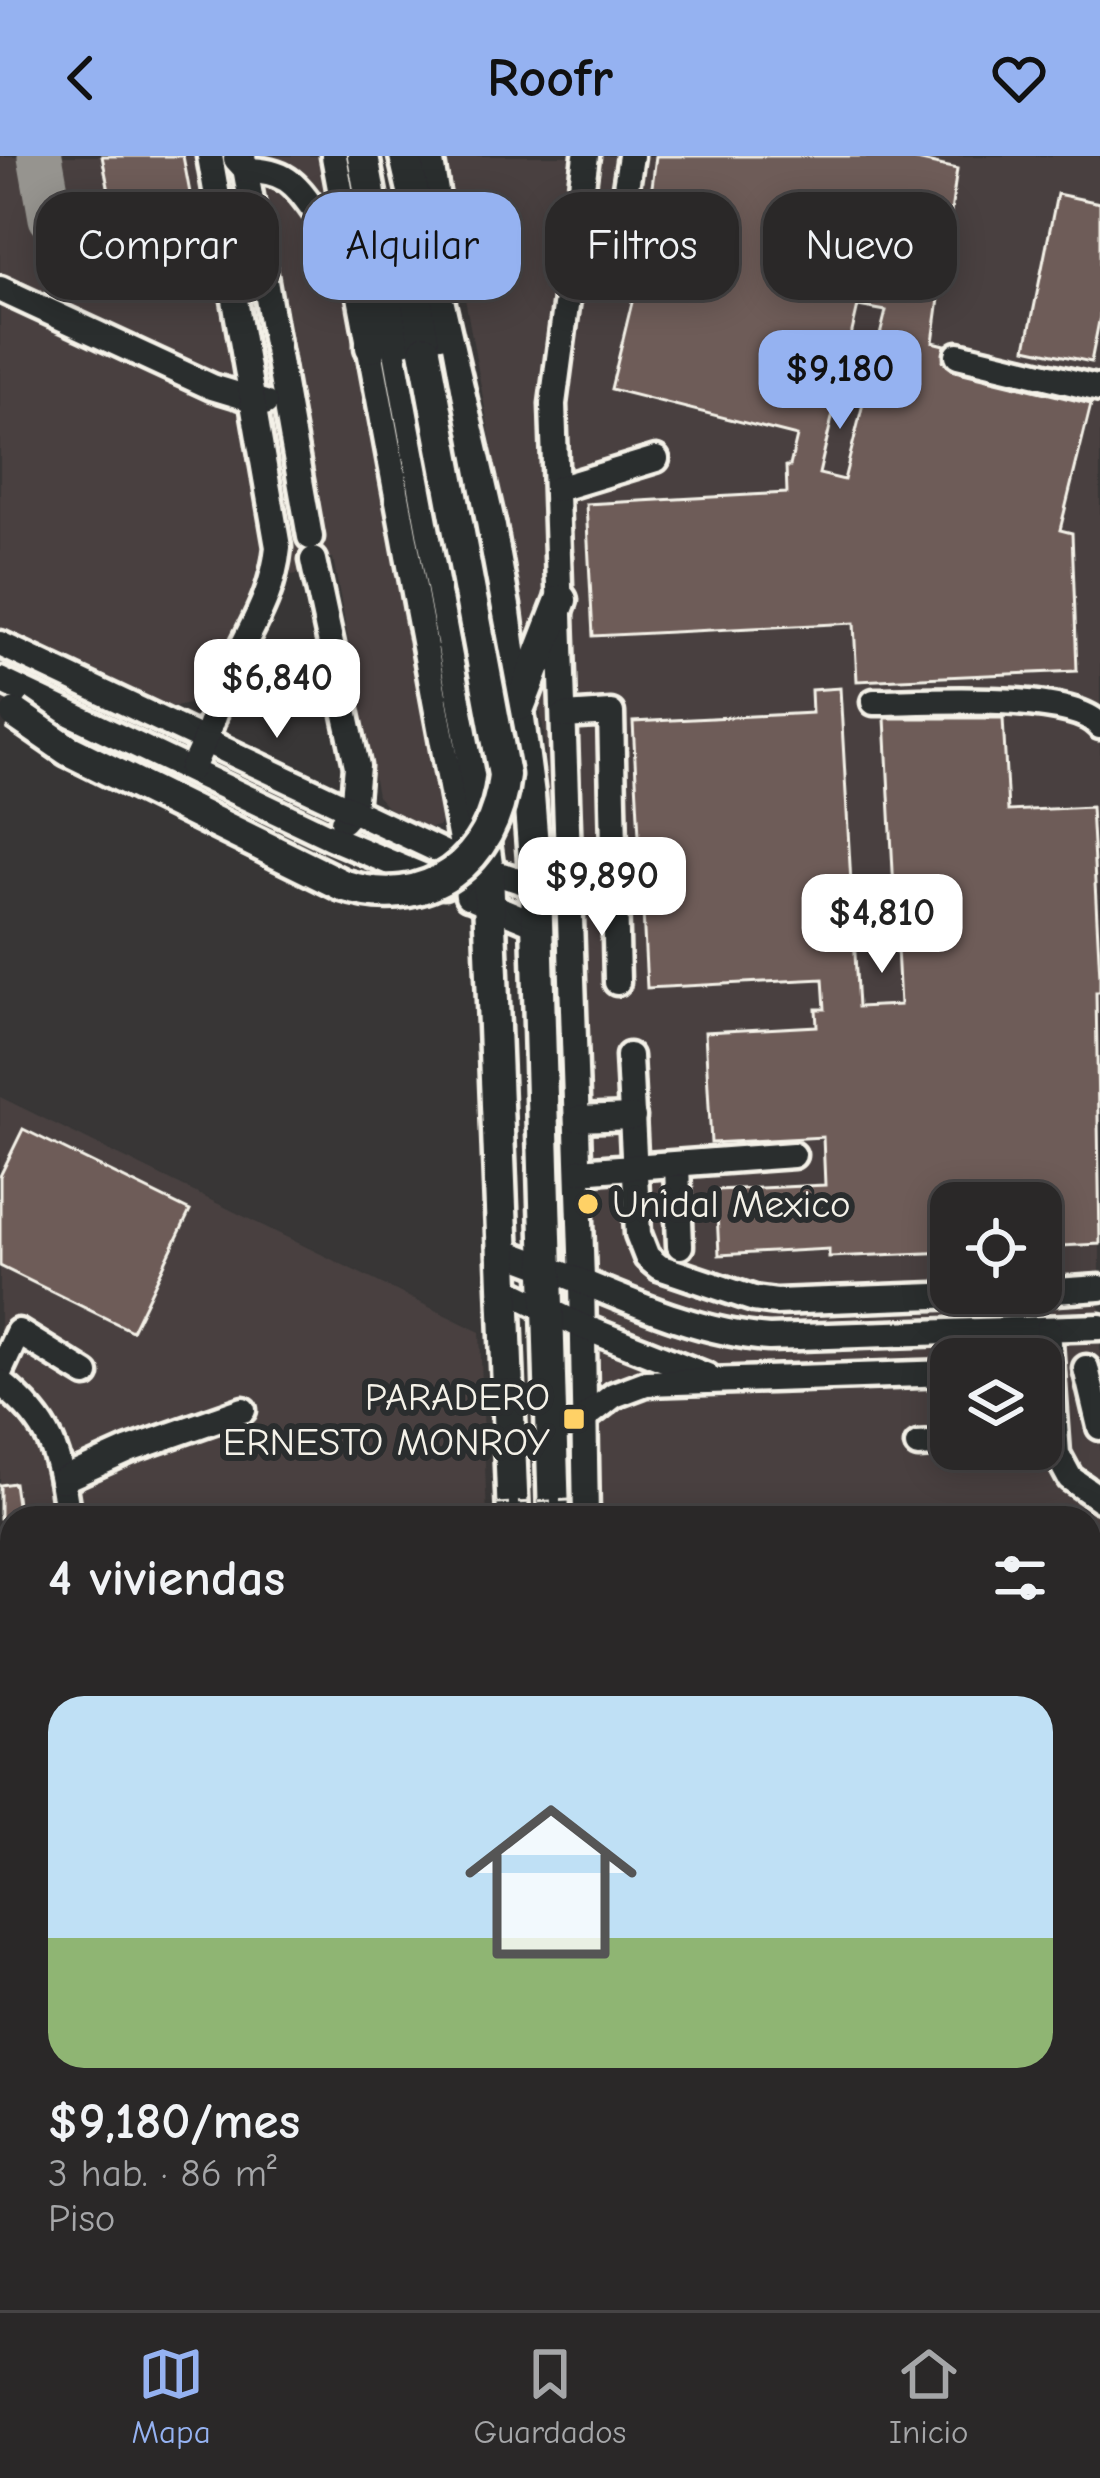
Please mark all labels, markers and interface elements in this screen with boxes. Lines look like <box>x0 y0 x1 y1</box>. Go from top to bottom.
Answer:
icon: back <box>48 45 114 111</box>
icon: heart <box>986 45 1052 111</box>
text: Roofr <box>487 47 613 110</box>
chip: Comprar <box>36 192 279 300</box>
chip: Alquilar <box>303 192 521 300</box>
chip: Filtros <box>545 192 739 300</box>
chip: Nuevo <box>763 192 957 300</box>
pin: $9,180 <box>742 330 938 432</box>
text: $9,180 <box>786 346 894 391</box>
pin: $6,840 <box>179 639 375 741</box>
text: $6,840 <box>221 655 333 700</box>
pin: $9,890 <box>504 837 700 939</box>
text: $9,890 <box>545 853 659 898</box>
pin: $4,810 <box>784 874 980 976</box>
text: $4,810 <box>829 890 935 935</box>
place label: Unidal Mexico <box>612 1182 851 1227</box>
map controls <box>930 1182 1062 1470</box>
button: locate <box>930 1182 1062 1314</box>
marker: Unidal Mexico <box>575 1191 601 1217</box>
button: layers <box>930 1338 1062 1470</box>
place label: PARADERO ERNESTO MONROY <box>223 1375 550 1465</box>
marker: PARADERO ERNESTO MONROY <box>561 1406 587 1432</box>
icon: filters <box>987 1545 1053 1611</box>
text: 4 viviendas <box>48 1549 285 1608</box>
icon: home <box>443 1774 659 1990</box>
text: $9,180/mes <box>48 2092 300 2151</box>
text: 3 hab. · 86 m² <box>48 2151 277 2196</box>
text: Piso <box>48 2196 115 2241</box>
tab: Mapa <box>131 2341 211 2451</box>
tab: Guardados <box>474 2341 626 2451</box>
tab: Inicio <box>889 2341 969 2451</box>

